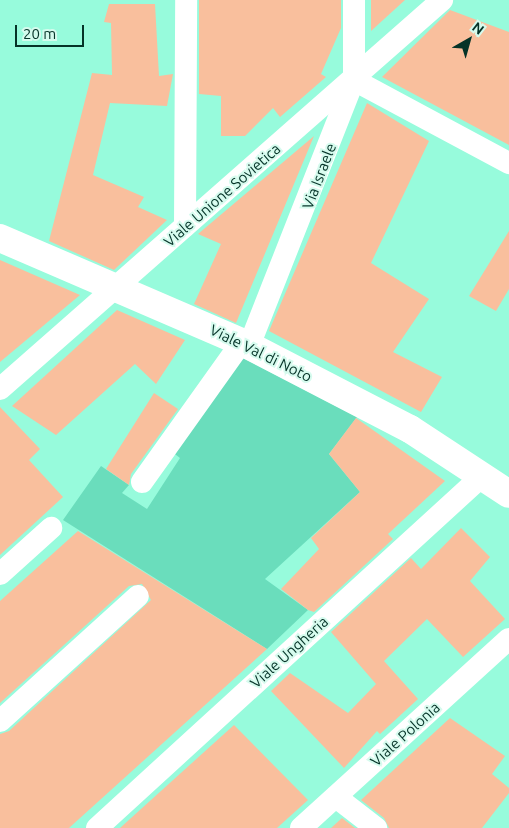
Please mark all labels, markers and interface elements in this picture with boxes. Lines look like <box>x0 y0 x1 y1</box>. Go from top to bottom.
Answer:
scale bar <box>18 15 86 47</box>
north arrow <box>444 15 494 65</box>
text: N <box>469 19 487 38</box>
text: 20 m <box>23 25 56 42</box>
street label: Viale Unione Sovietica <box>160 139 284 251</box>
street label: Via Israele <box>298 141 340 211</box>
street label: Viale Val di Noto <box>207 321 315 385</box>
street label: Viale Ungheria <box>246 612 332 692</box>
street label: Viale Polonia <box>367 698 443 770</box>

